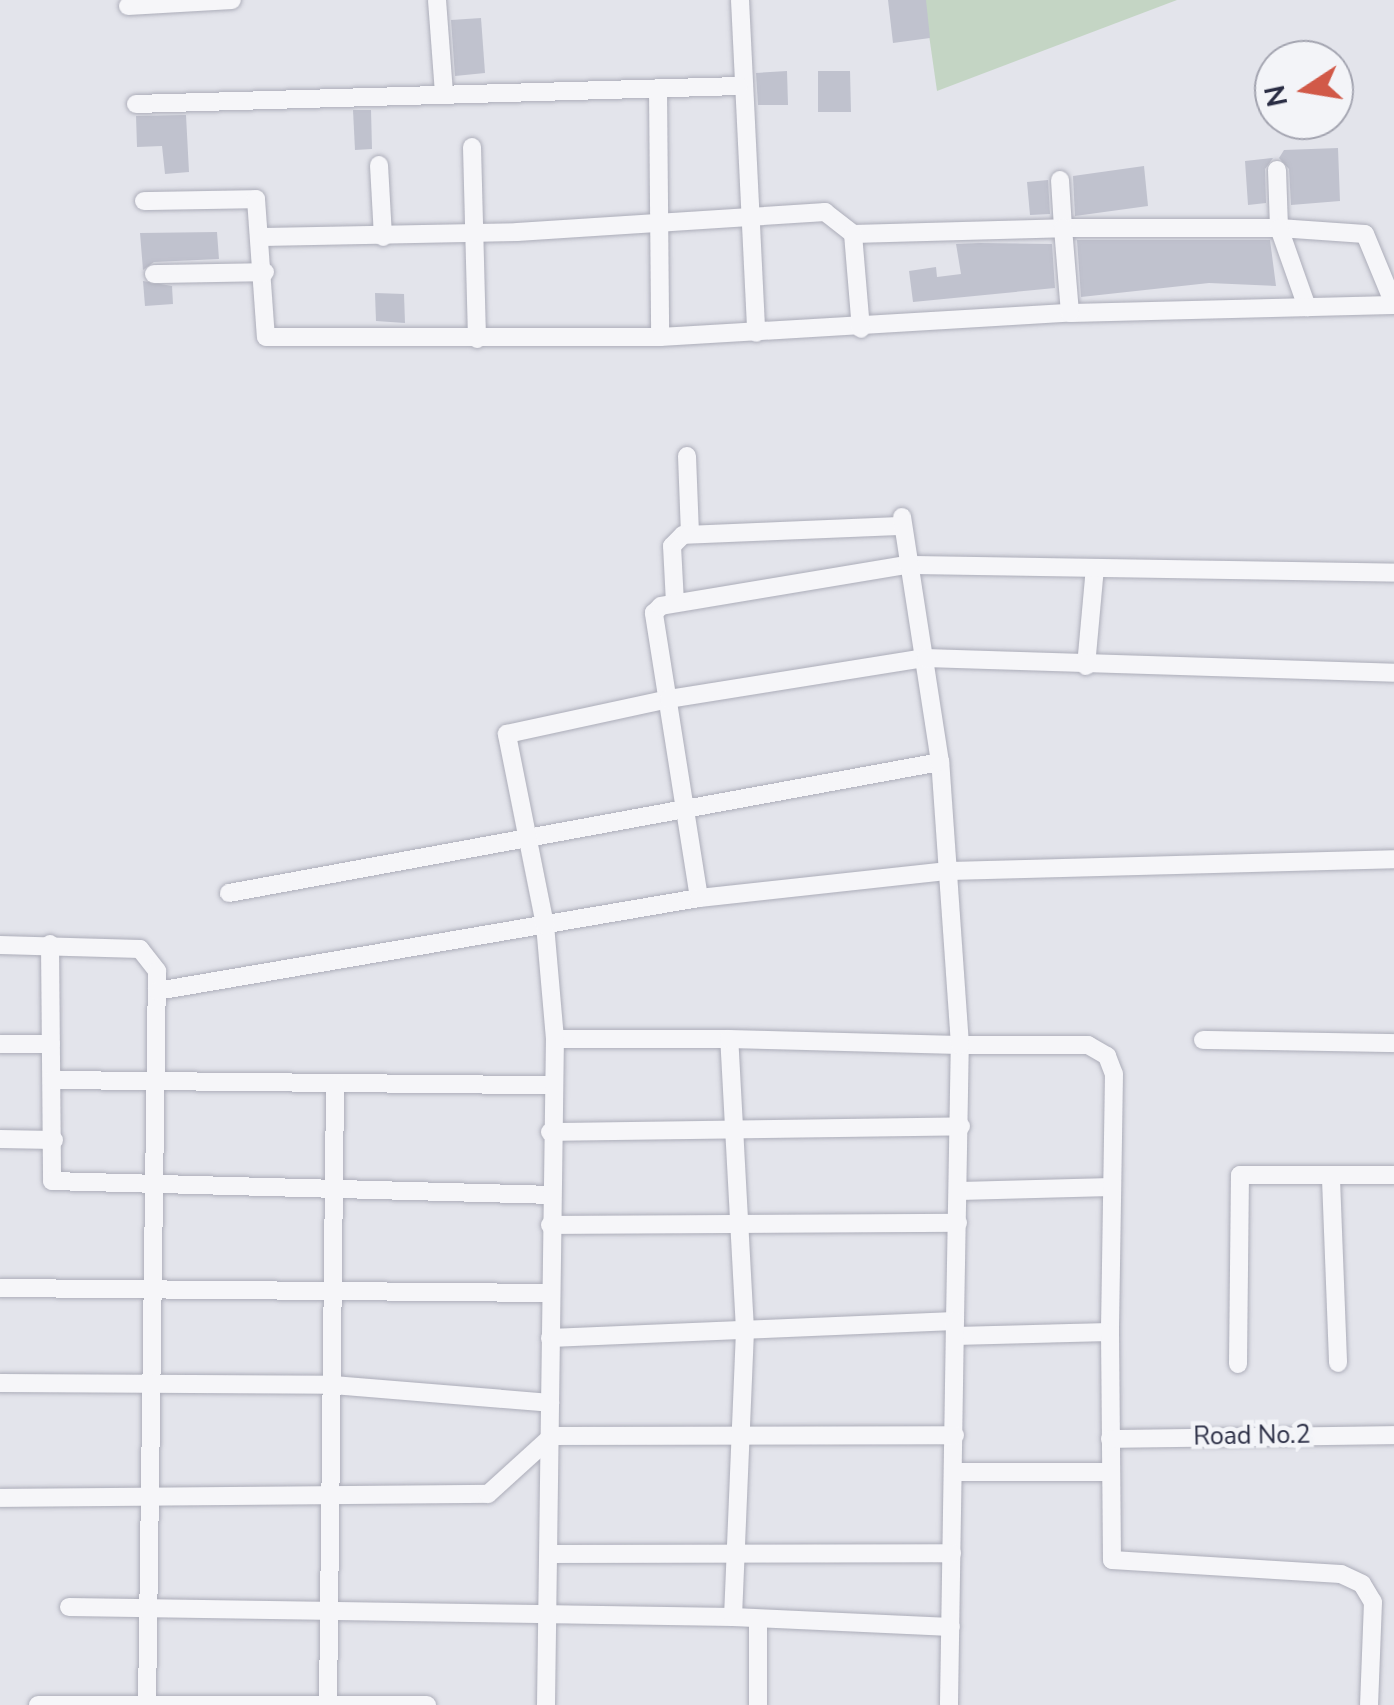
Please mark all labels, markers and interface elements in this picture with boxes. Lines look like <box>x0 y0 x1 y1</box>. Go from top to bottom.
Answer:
north arrow <box>1254 40 1354 140</box>
text: N <box>1256 82 1297 110</box>
street label: Road No.2 <box>1193 1420 1311 1452</box>

